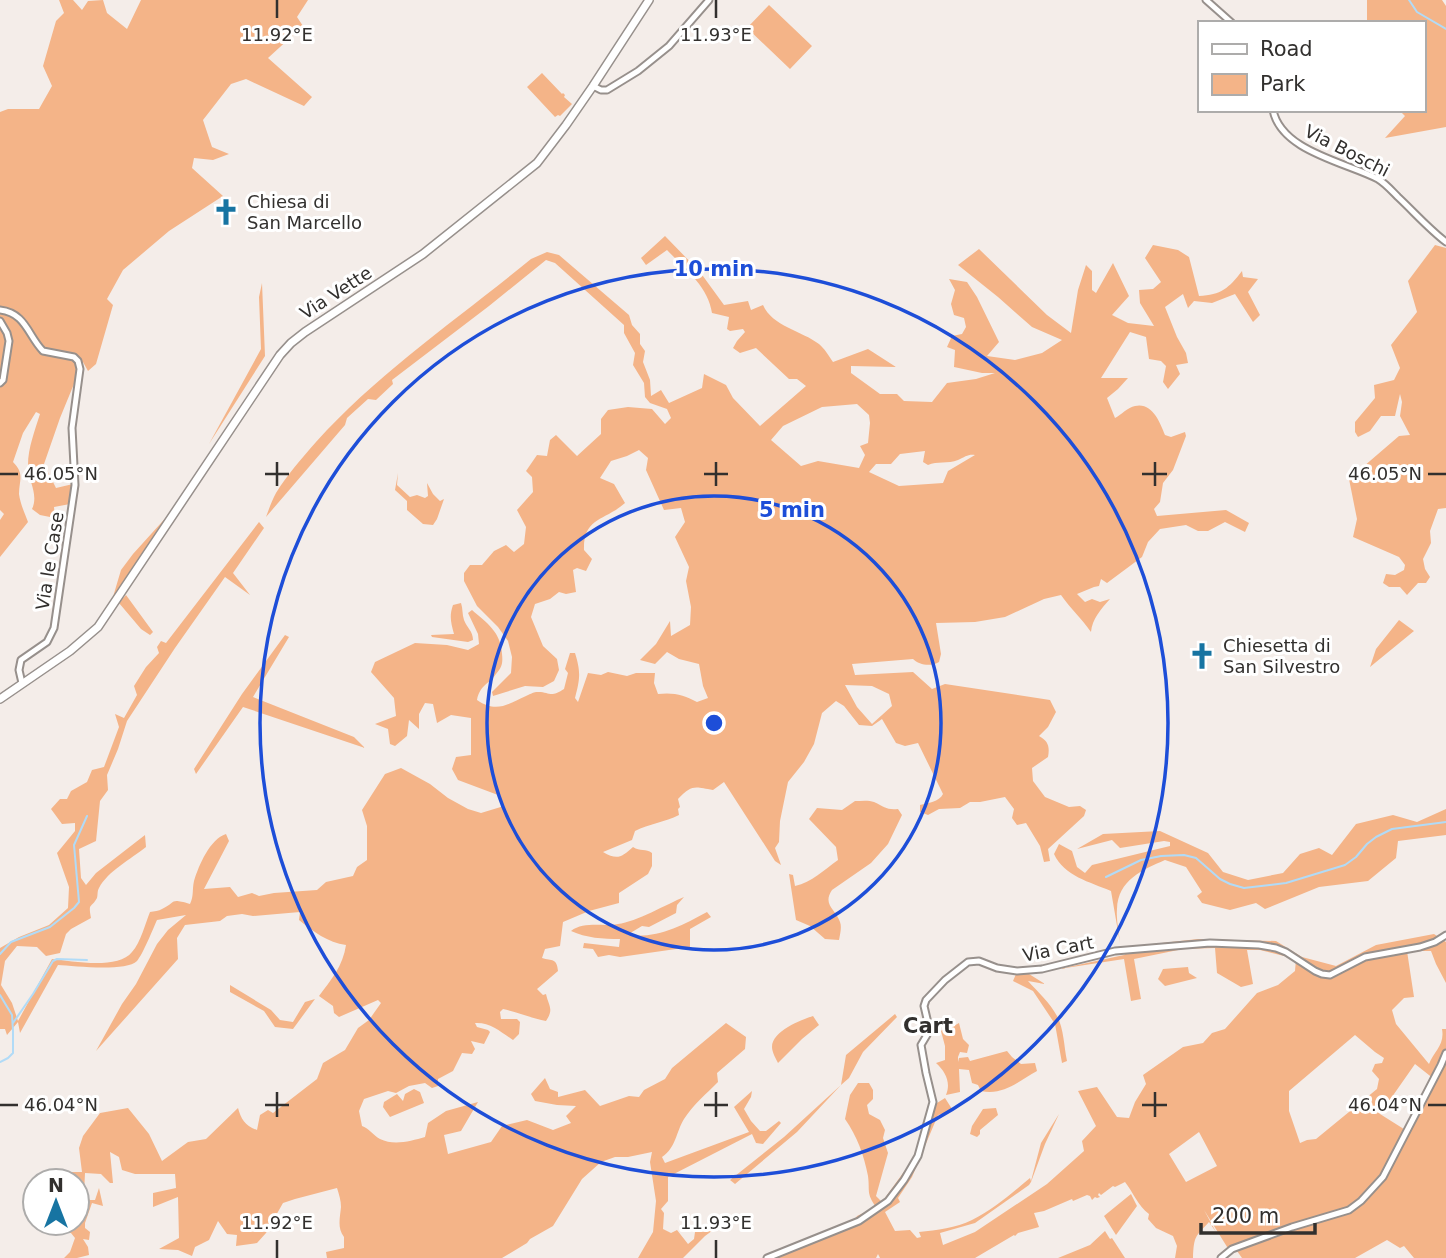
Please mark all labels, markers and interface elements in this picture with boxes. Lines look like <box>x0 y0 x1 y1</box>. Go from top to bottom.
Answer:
legend <box>1198 21 1425 112</box>
text: 11.92°E <box>241 24 313 45</box>
text: 11.93°E <box>680 24 752 45</box>
text: Road <box>1260 37 1313 61</box>
text: Park <box>1260 72 1306 96</box>
street label: Via Boschi <box>1301 120 1393 181</box>
place label: Chiesa di San Marcello <box>247 191 362 233</box>
church icon: Chiesa di San Marcello <box>211 197 241 227</box>
text: 10 min <box>674 257 754 281</box>
street label: Via Vette <box>296 262 375 323</box>
text: 46.05°N <box>24 463 98 484</box>
text: 46.05°N <box>1348 463 1422 484</box>
text: 5 min <box>759 498 825 522</box>
street label: Via le Case <box>31 510 68 612</box>
place label: Chiesetta di San Silvestro <box>1223 635 1340 677</box>
church icon: Chiesetta di San Silvestro <box>1187 641 1217 671</box>
centre of rings <box>702 711 726 735</box>
street label: Via Cart <box>1021 931 1095 966</box>
district label: Cart <box>903 1014 953 1038</box>
text: 46.04°N <box>24 1094 98 1115</box>
text: 46.04°N <box>1348 1094 1422 1115</box>
north arrow <box>21 1167 91 1237</box>
text: N <box>48 1174 64 1196</box>
scale bar <box>1201 1192 1315 1236</box>
text: 200 m <box>1212 1204 1279 1228</box>
text: 11.92°E <box>241 1212 313 1233</box>
text: 11.93°E <box>680 1212 752 1233</box>

